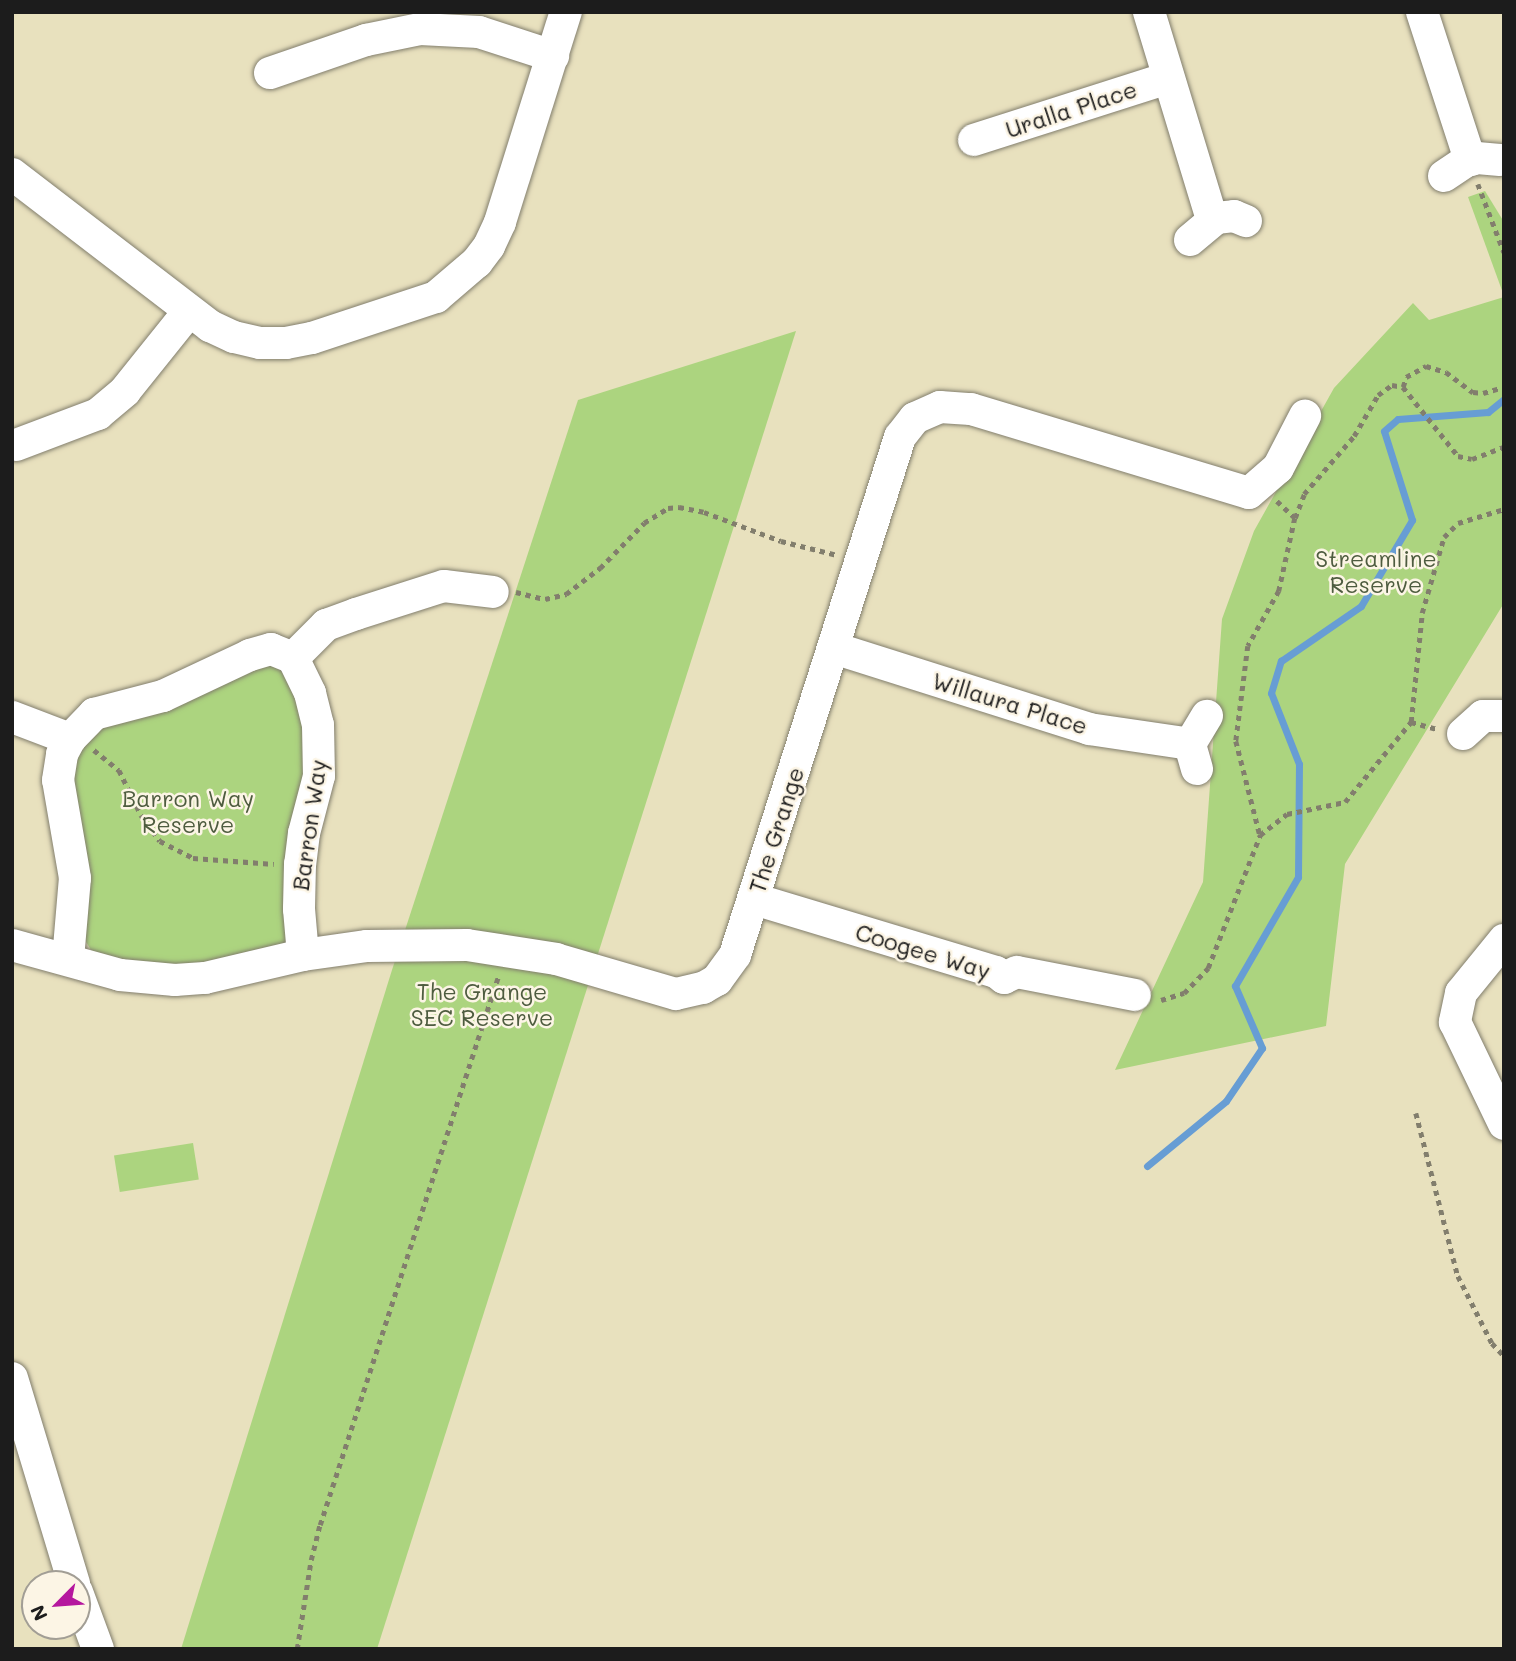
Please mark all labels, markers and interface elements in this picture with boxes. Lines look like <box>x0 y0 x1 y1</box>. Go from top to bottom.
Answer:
street label: Uralla Place <box>1002 75 1140 143</box>
park label: Streamline Reserve <box>1315 544 1437 598</box>
street label: Willaura Place <box>929 666 1091 740</box>
street label: Barron Way <box>286 758 332 892</box>
street label: The Grange <box>743 764 809 896</box>
park label: Barron Way Reserve <box>122 784 254 838</box>
street label: Coogee Way <box>852 917 994 985</box>
park label: The Grange SEC Reserve <box>411 977 553 1031</box>
north arrow <box>21 1570 91 1640</box>
text: N <box>24 1601 53 1625</box>

